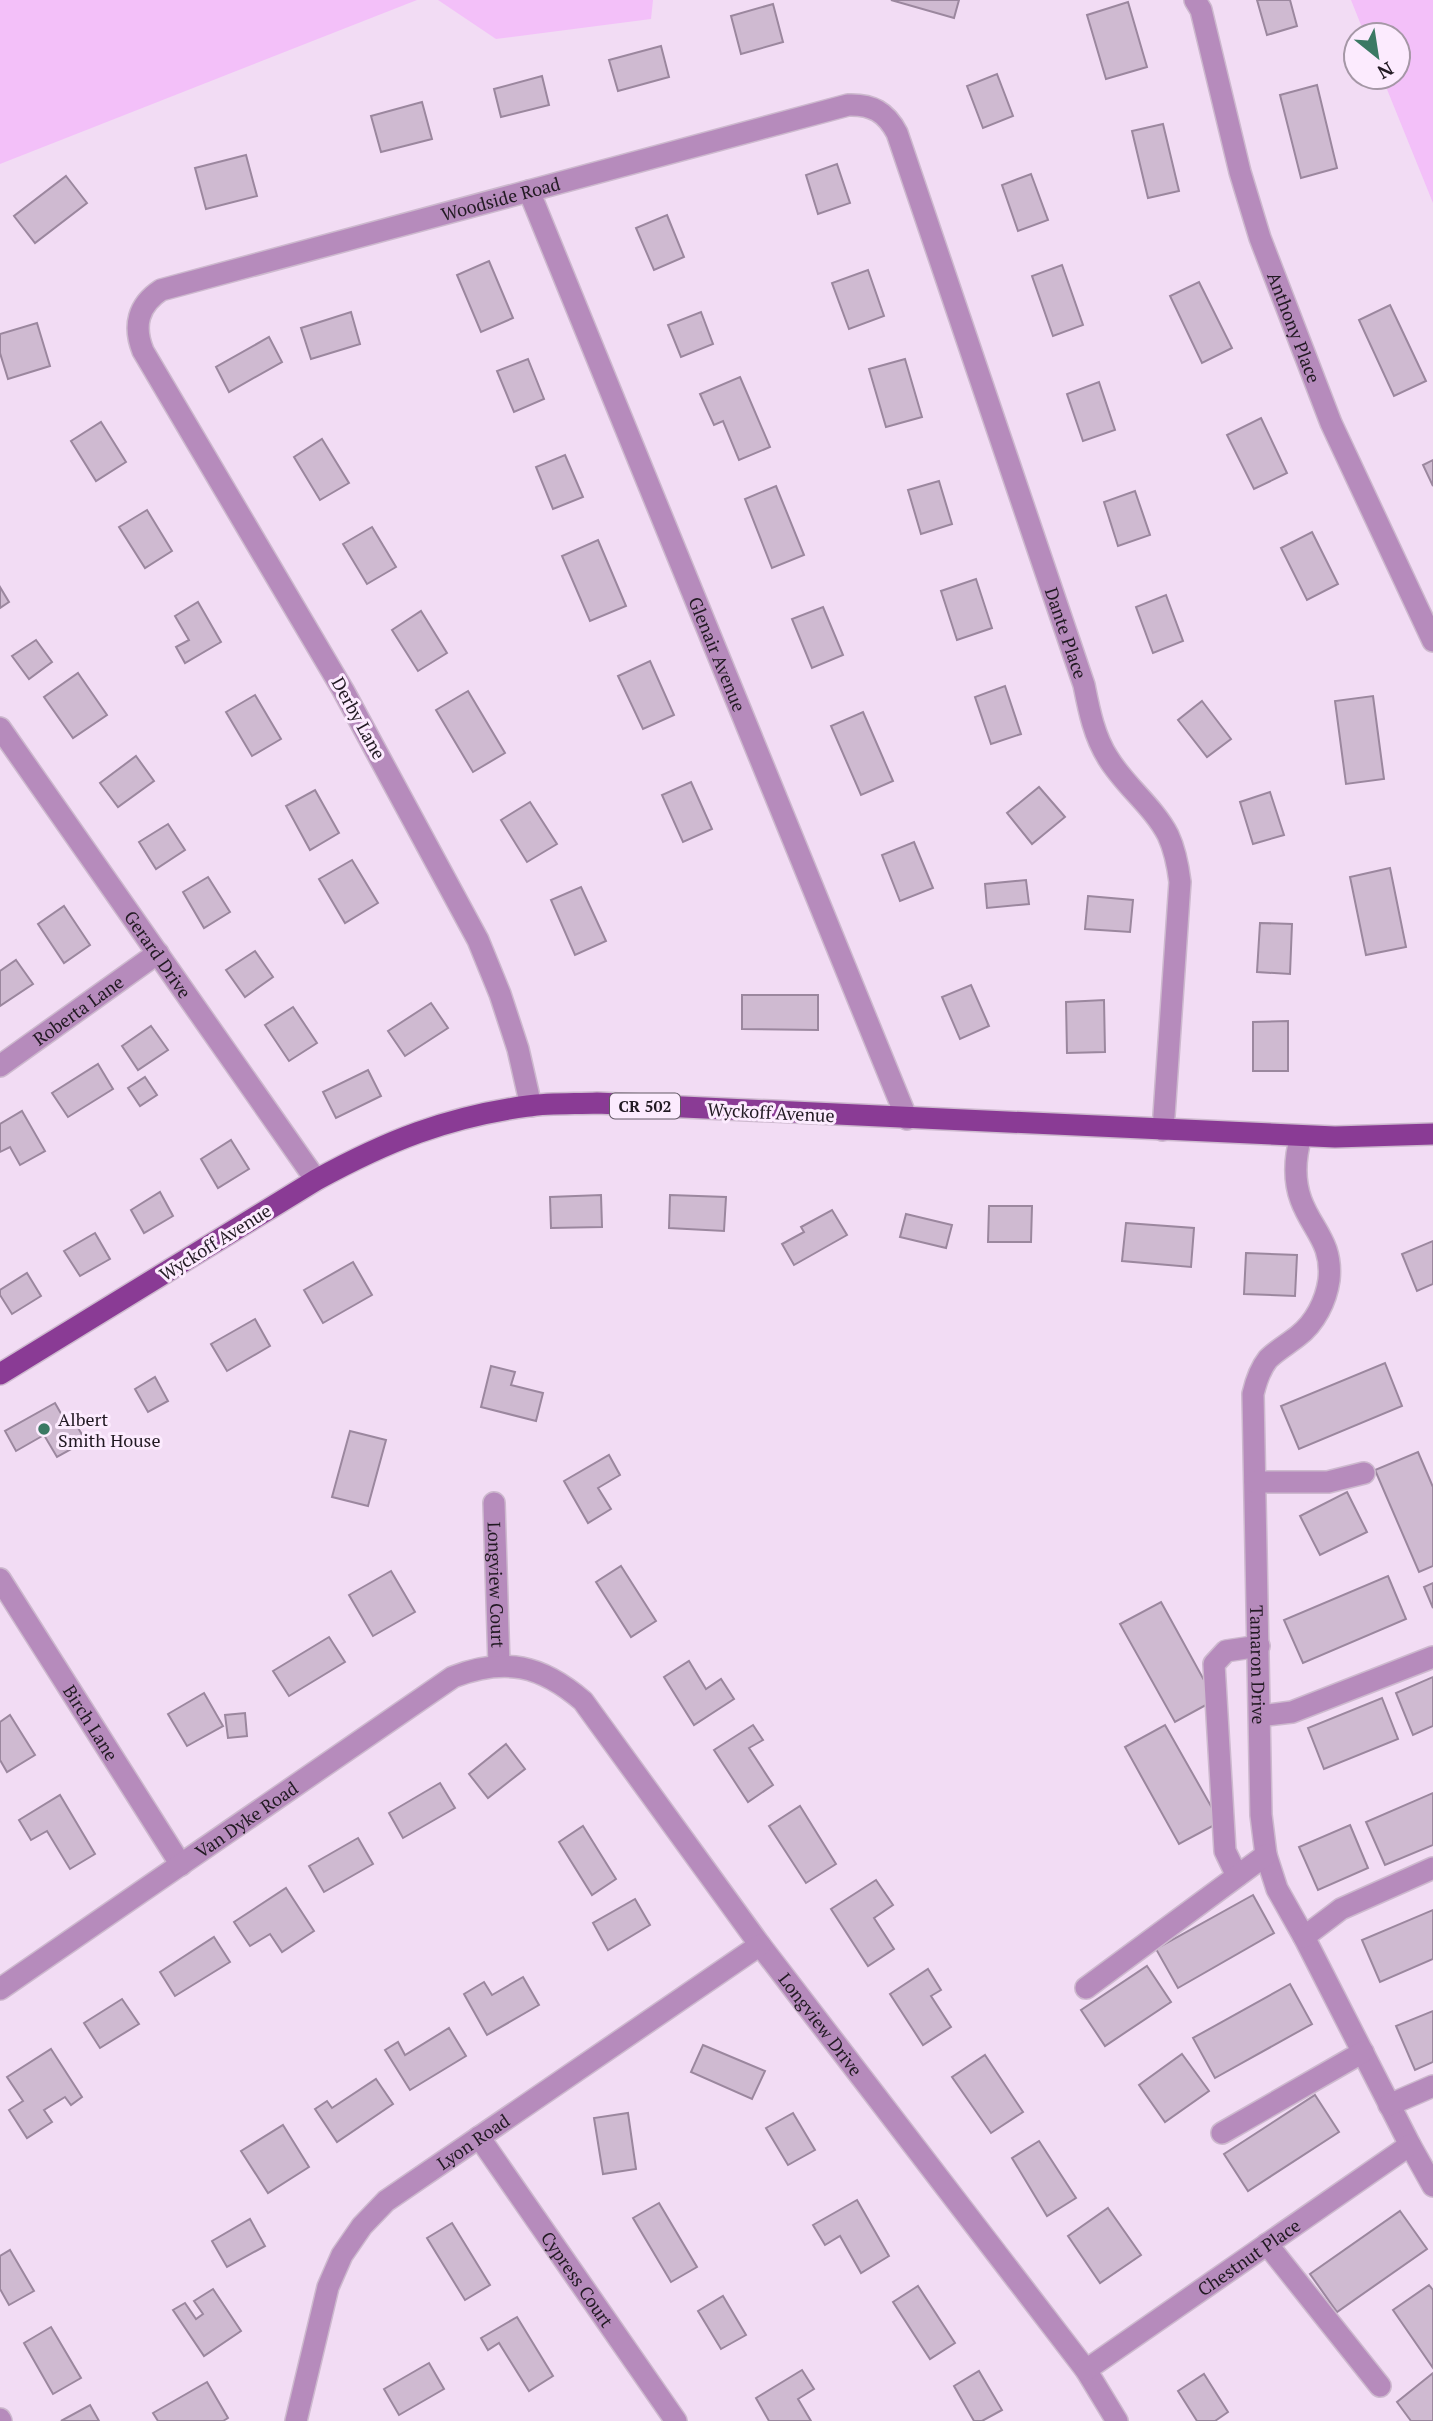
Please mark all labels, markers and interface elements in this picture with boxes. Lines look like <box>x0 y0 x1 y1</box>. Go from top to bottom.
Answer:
north arrow <box>1342 21 1412 91</box>
text: N <box>1373 57 1398 86</box>
street label: Woodside Road <box>438 171 563 226</box>
street label: Anthony Place <box>1262 269 1326 386</box>
street label: Dante Place <box>1040 584 1093 682</box>
street label: Glenair Avenue <box>683 593 752 715</box>
street label: Derby Lane <box>327 673 391 763</box>
street label: Gerard Drive <box>119 906 197 1003</box>
street label: Roberta Lane <box>28 970 128 1051</box>
road number: CR 502 <box>610 1094 680 1118</box>
street label: Wyckoff Avenue <box>707 1097 835 1127</box>
street label: Wyckoff Avenue <box>155 1198 275 1286</box>
place label: Albert Smith House <box>58 1407 160 1452</box>
marker: Albert Smith House <box>36 1421 52 1437</box>
street label: Longview Court <box>483 1522 510 1649</box>
street label: Tamaron Drive <box>1245 1605 1271 1725</box>
street label: Birch Lane <box>58 1680 124 1765</box>
street label: Van Dyke Road <box>190 1776 302 1863</box>
street label: Longview Drive <box>774 1968 868 2081</box>
street label: Lyon Road <box>432 2108 514 2175</box>
street label: Chestnut Place <box>1192 2213 1305 2301</box>
street label: Cypress Court <box>536 2227 619 2332</box>

